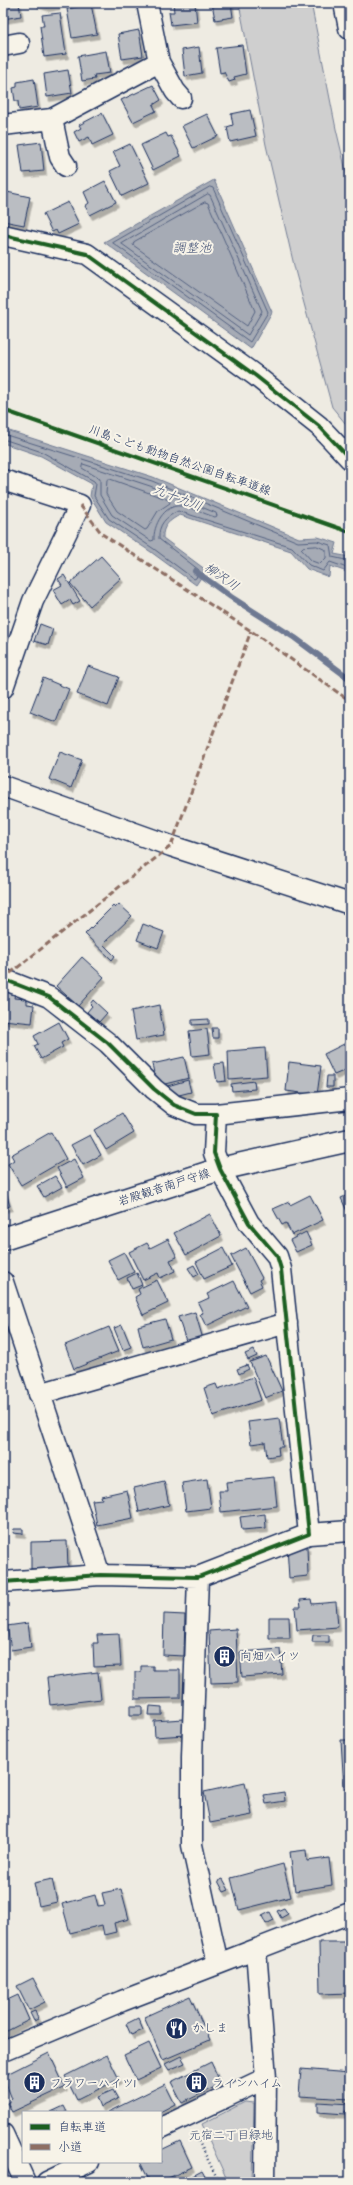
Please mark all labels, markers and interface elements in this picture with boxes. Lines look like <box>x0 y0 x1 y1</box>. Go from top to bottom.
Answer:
water label: 調整池 <box>172 239 212 257</box>
street label: 川島こども動物自然公園自転車道線 <box>86 421 273 500</box>
water label: 九十九川 <box>150 480 205 516</box>
water label: 柳沢川 <box>200 558 243 595</box>
street label: 岩殿観音南戸守線 <box>116 1165 212 1210</box>
building icon: 向畑ハイツ <box>211 1643 237 1669</box>
place label: 向畑ハイツ <box>240 1648 300 1665</box>
restaurant icon: かしま <box>164 2015 190 2041</box>
place label: かしま <box>192 2020 228 2037</box>
building icon: フラワーハイツ1 <box>21 2070 47 2096</box>
building icon: ラインハイム <box>183 2070 209 2096</box>
place label: フラワーハイツ1 <box>50 2075 136 2092</box>
place label: ラインハイム <box>212 2075 283 2092</box>
legend <box>22 2111 162 2163</box>
text: 自転車道 <box>58 2119 106 2136</box>
park label: 元宿二丁目緑地 <box>189 2127 273 2144</box>
text: 小道 <box>58 2139 82 2156</box>

